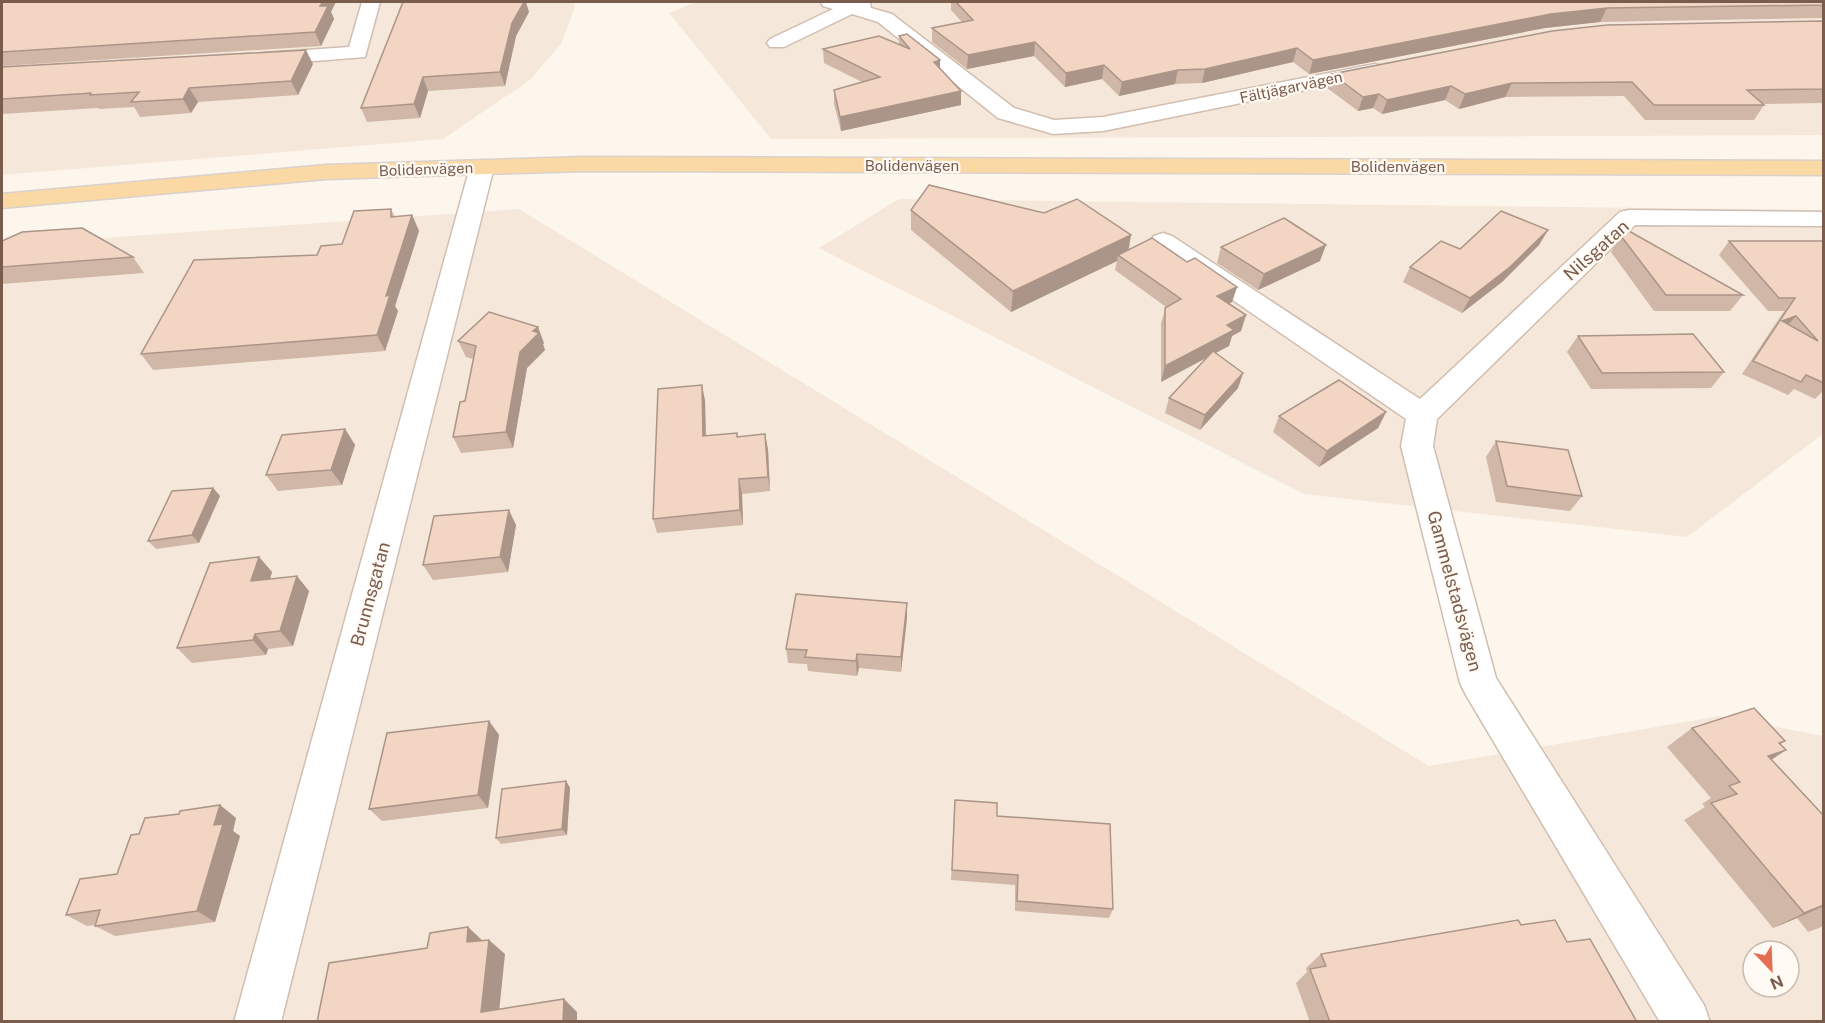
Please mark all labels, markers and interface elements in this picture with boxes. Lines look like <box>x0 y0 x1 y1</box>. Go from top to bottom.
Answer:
street label: Fältjägarvägen <box>1238 68 1344 106</box>
street label: Bolidenvägen <box>865 157 959 174</box>
street label: Bolidenvägen <box>1351 158 1445 175</box>
street label: Bolidenvägen <box>378 159 474 179</box>
street label: Nilsgatan <box>1559 215 1633 285</box>
street label: Gammelstadsvägen <box>1423 508 1487 674</box>
street label: Brunnsgatan <box>346 539 394 649</box>
north arrow <box>1741 939 1801 999</box>
text: N <box>1767 971 1786 994</box>

